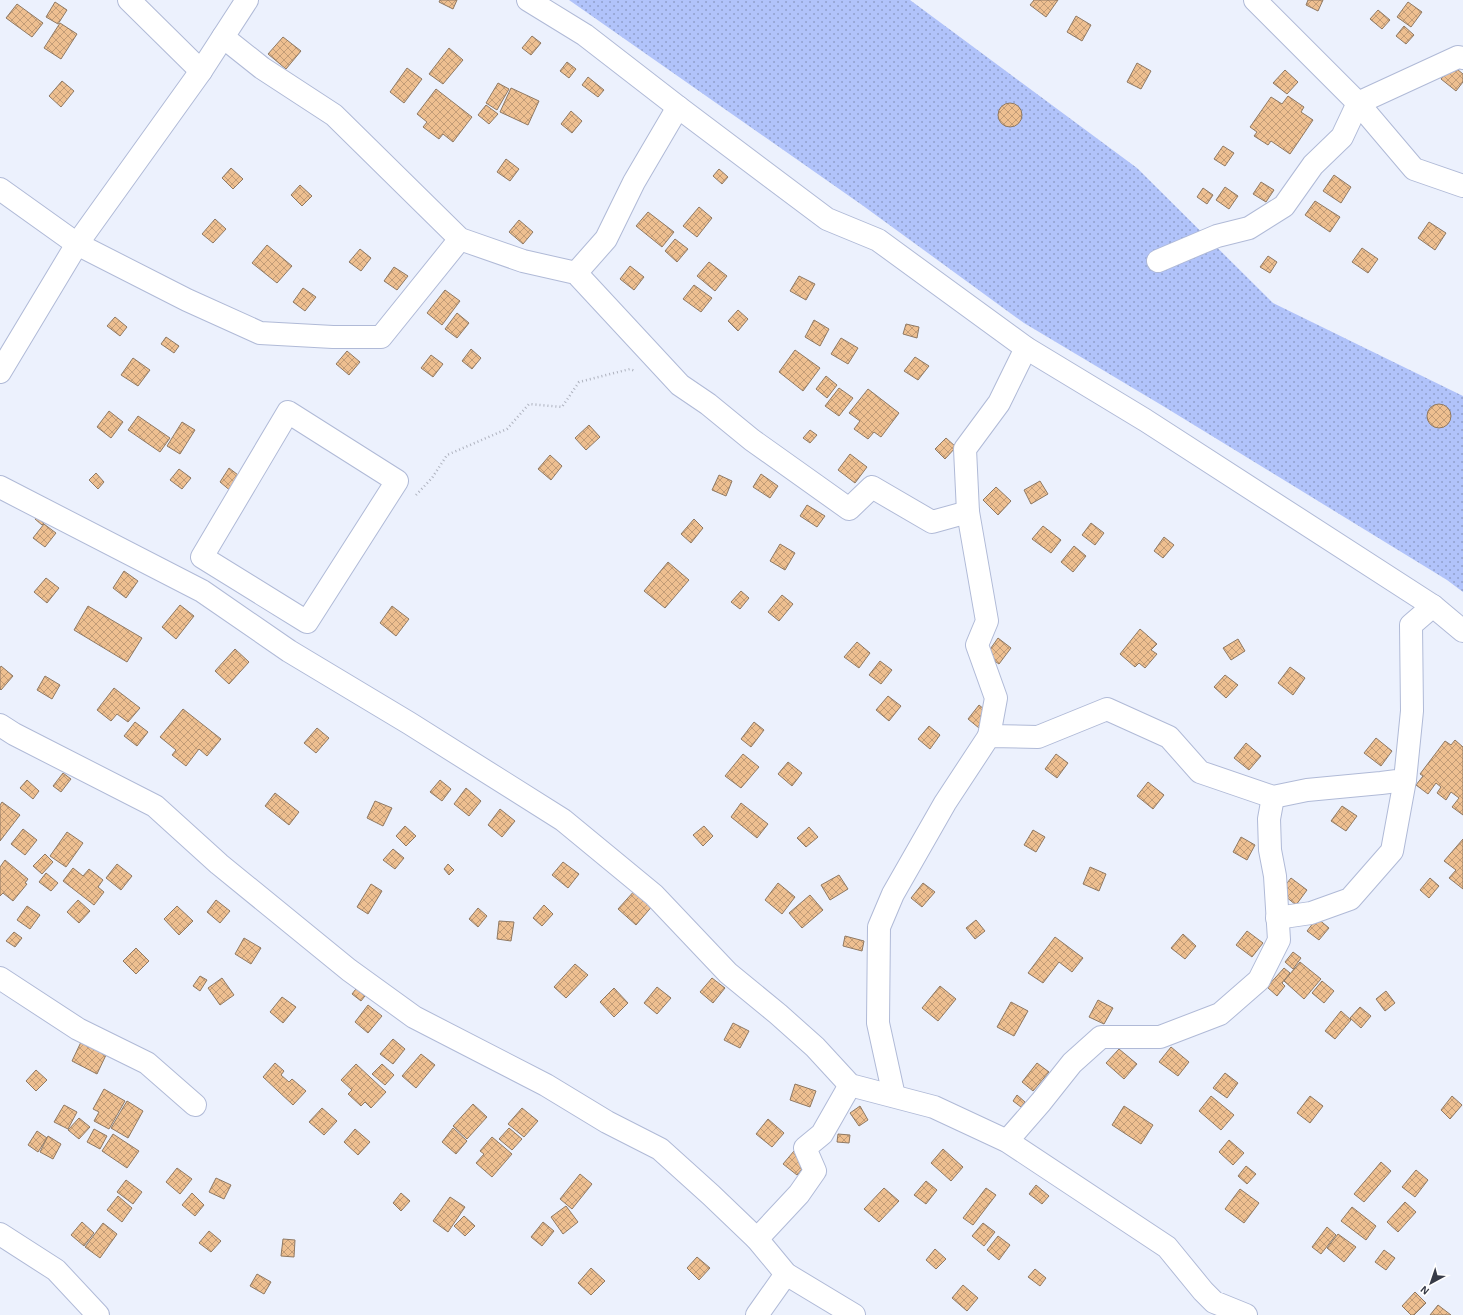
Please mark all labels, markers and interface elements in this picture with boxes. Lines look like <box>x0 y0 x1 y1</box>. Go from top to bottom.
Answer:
north arrow <box>1411 1263 1451 1303</box>
text: N <box>1418 1284 1431 1297</box>

